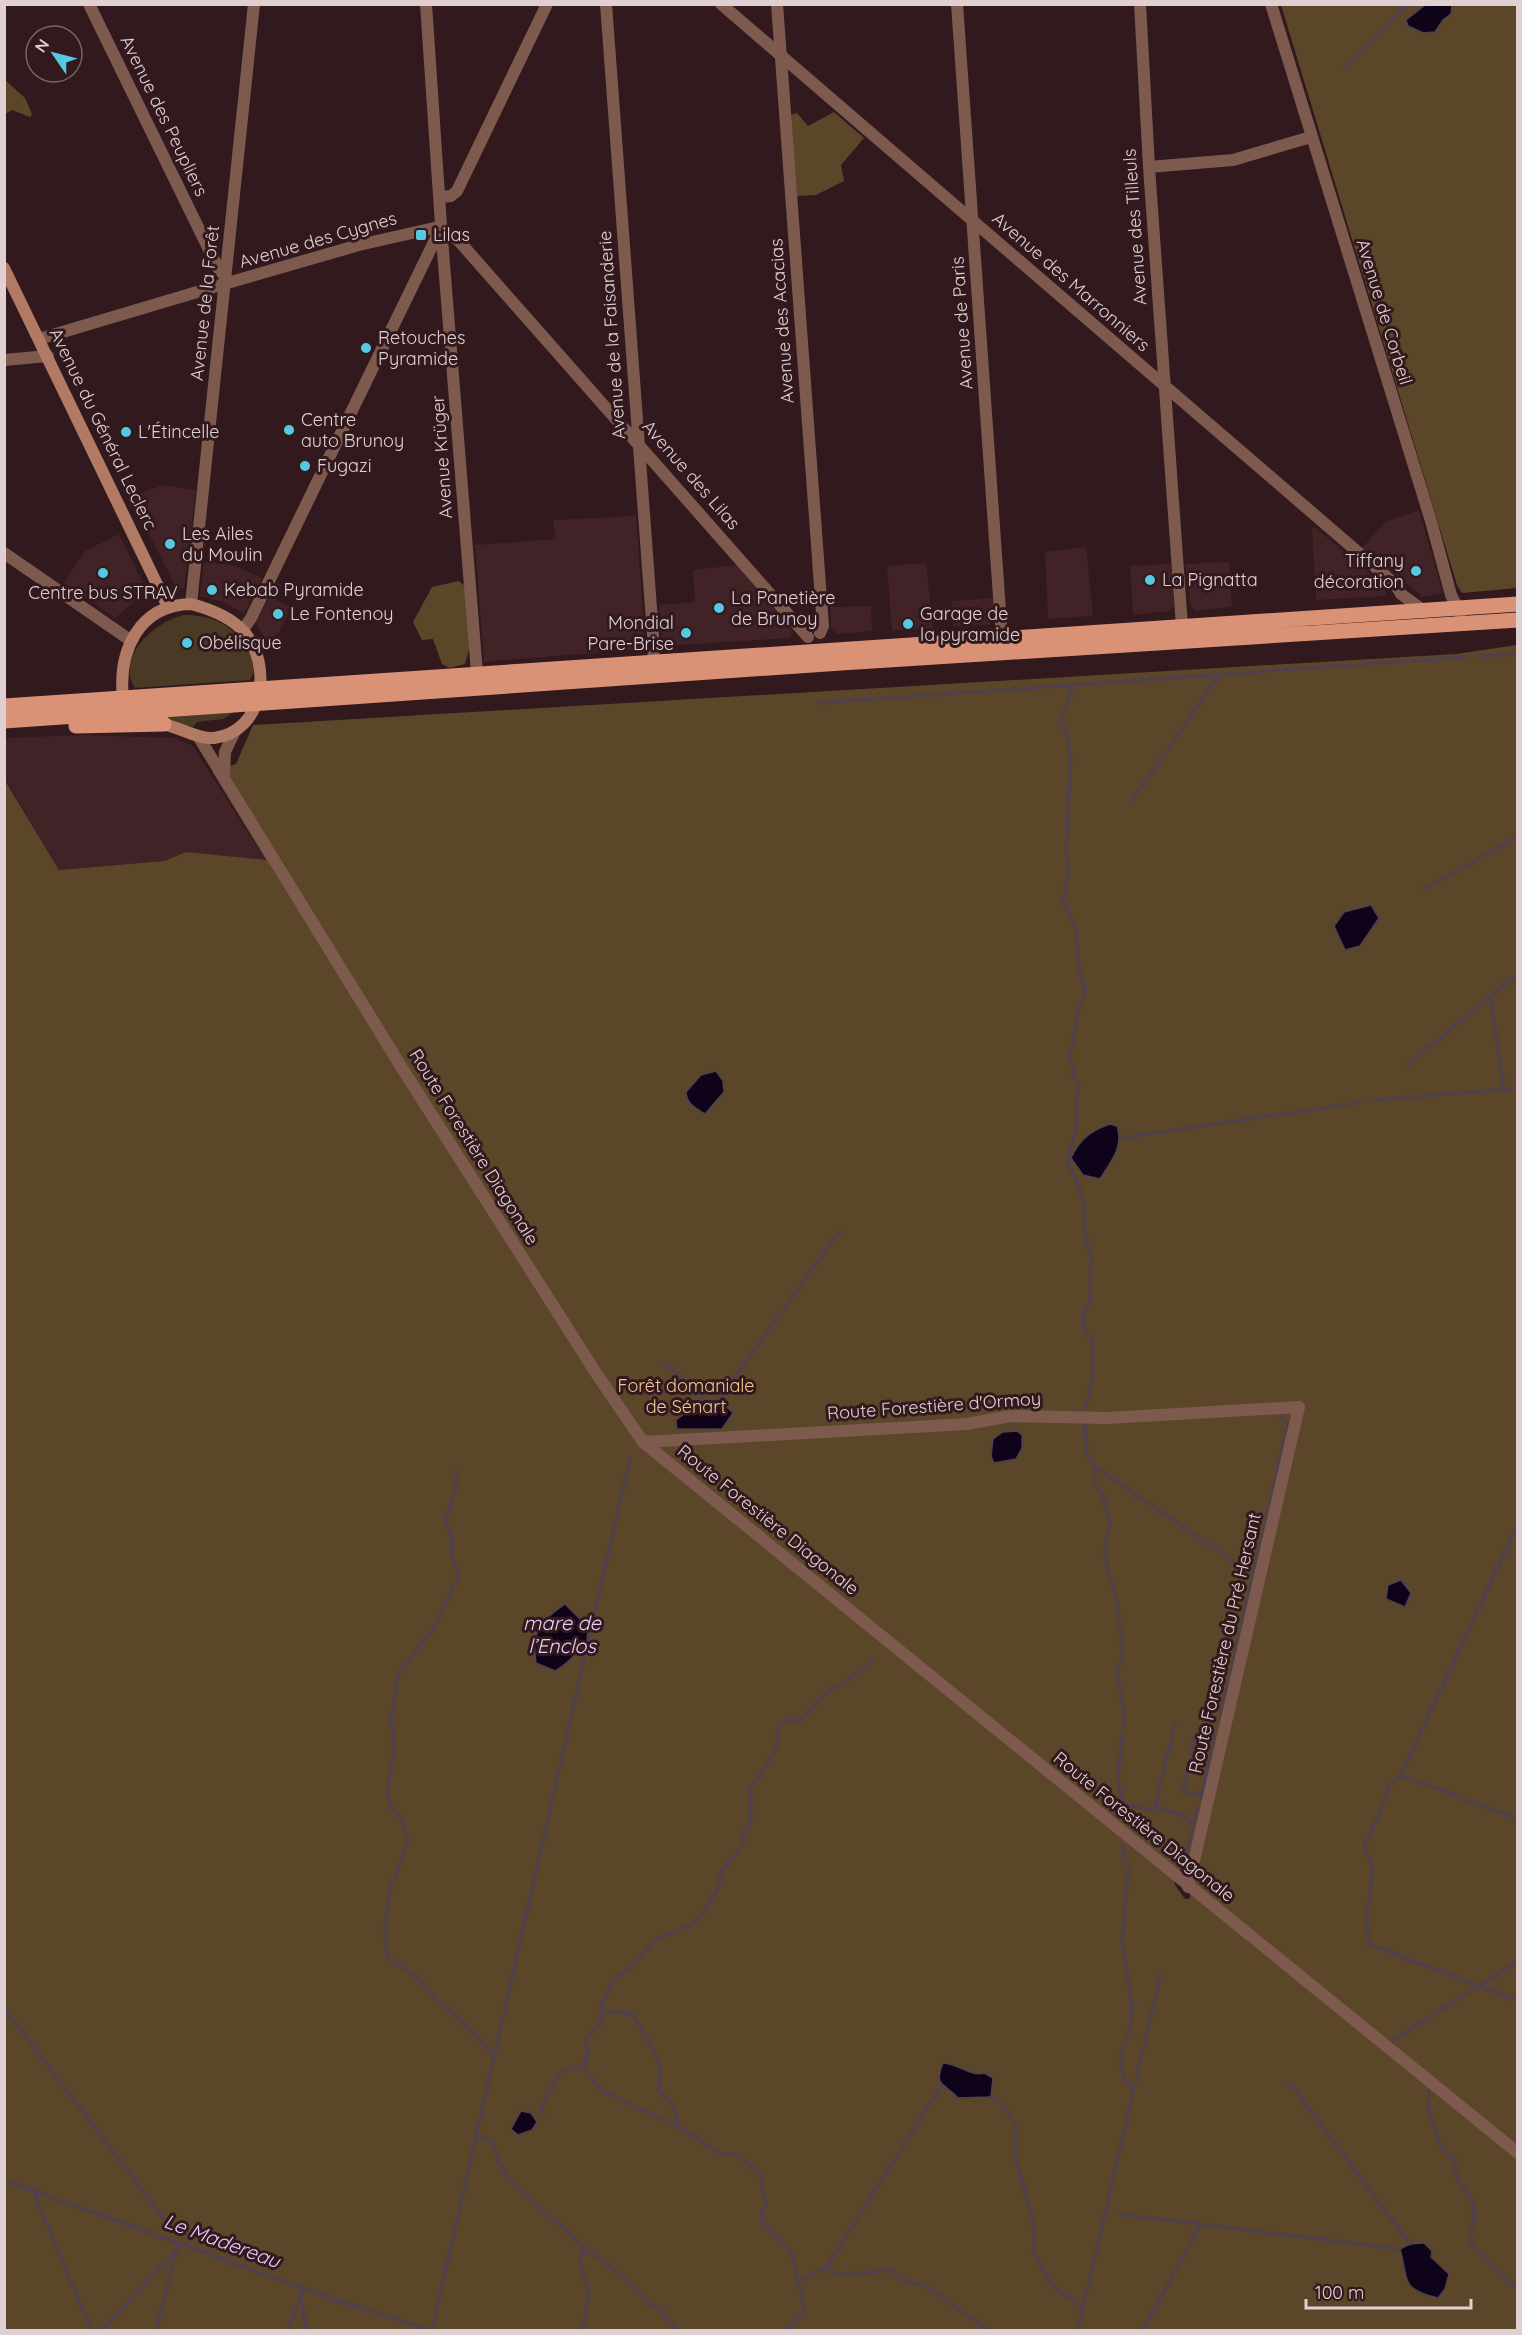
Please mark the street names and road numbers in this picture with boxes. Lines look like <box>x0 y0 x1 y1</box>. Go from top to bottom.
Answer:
street label: Avenue des Peupliers <box>115 32 213 200</box>
street label: Avenue des Tilleuls <box>1118 148 1151 306</box>
street label: Avenue des Cygnes <box>236 206 399 273</box>
street label: Avenue des Marronniers <box>988 207 1155 356</box>
street label: Avenue de la Forêt <box>185 224 224 382</box>
street label: Avenue de la Faisanderie <box>593 230 630 440</box>
street label: Avenue de Corbeil <box>1351 236 1418 387</box>
street label: Avenue des Acacias <box>764 238 799 404</box>
street label: Avenue de Paris <box>945 256 978 390</box>
street label: Avenue du Général Leclerc <box>44 324 162 534</box>
street label: Avenue Krüger <box>426 395 457 519</box>
street label: Avenue des Lilas <box>637 415 745 534</box>
street label: Route Forestière Diagonale <box>405 1044 544 1249</box>
street label: Route Forestière d'Ormoy <box>826 1387 1042 1424</box>
street label: Route Forestière Diagonale <box>673 1439 864 1600</box>
street label: Route Forestière du Pré Hersant <box>1183 1510 1266 1775</box>
street label: Route Forestière Diagonale <box>1049 1746 1240 1907</box>

